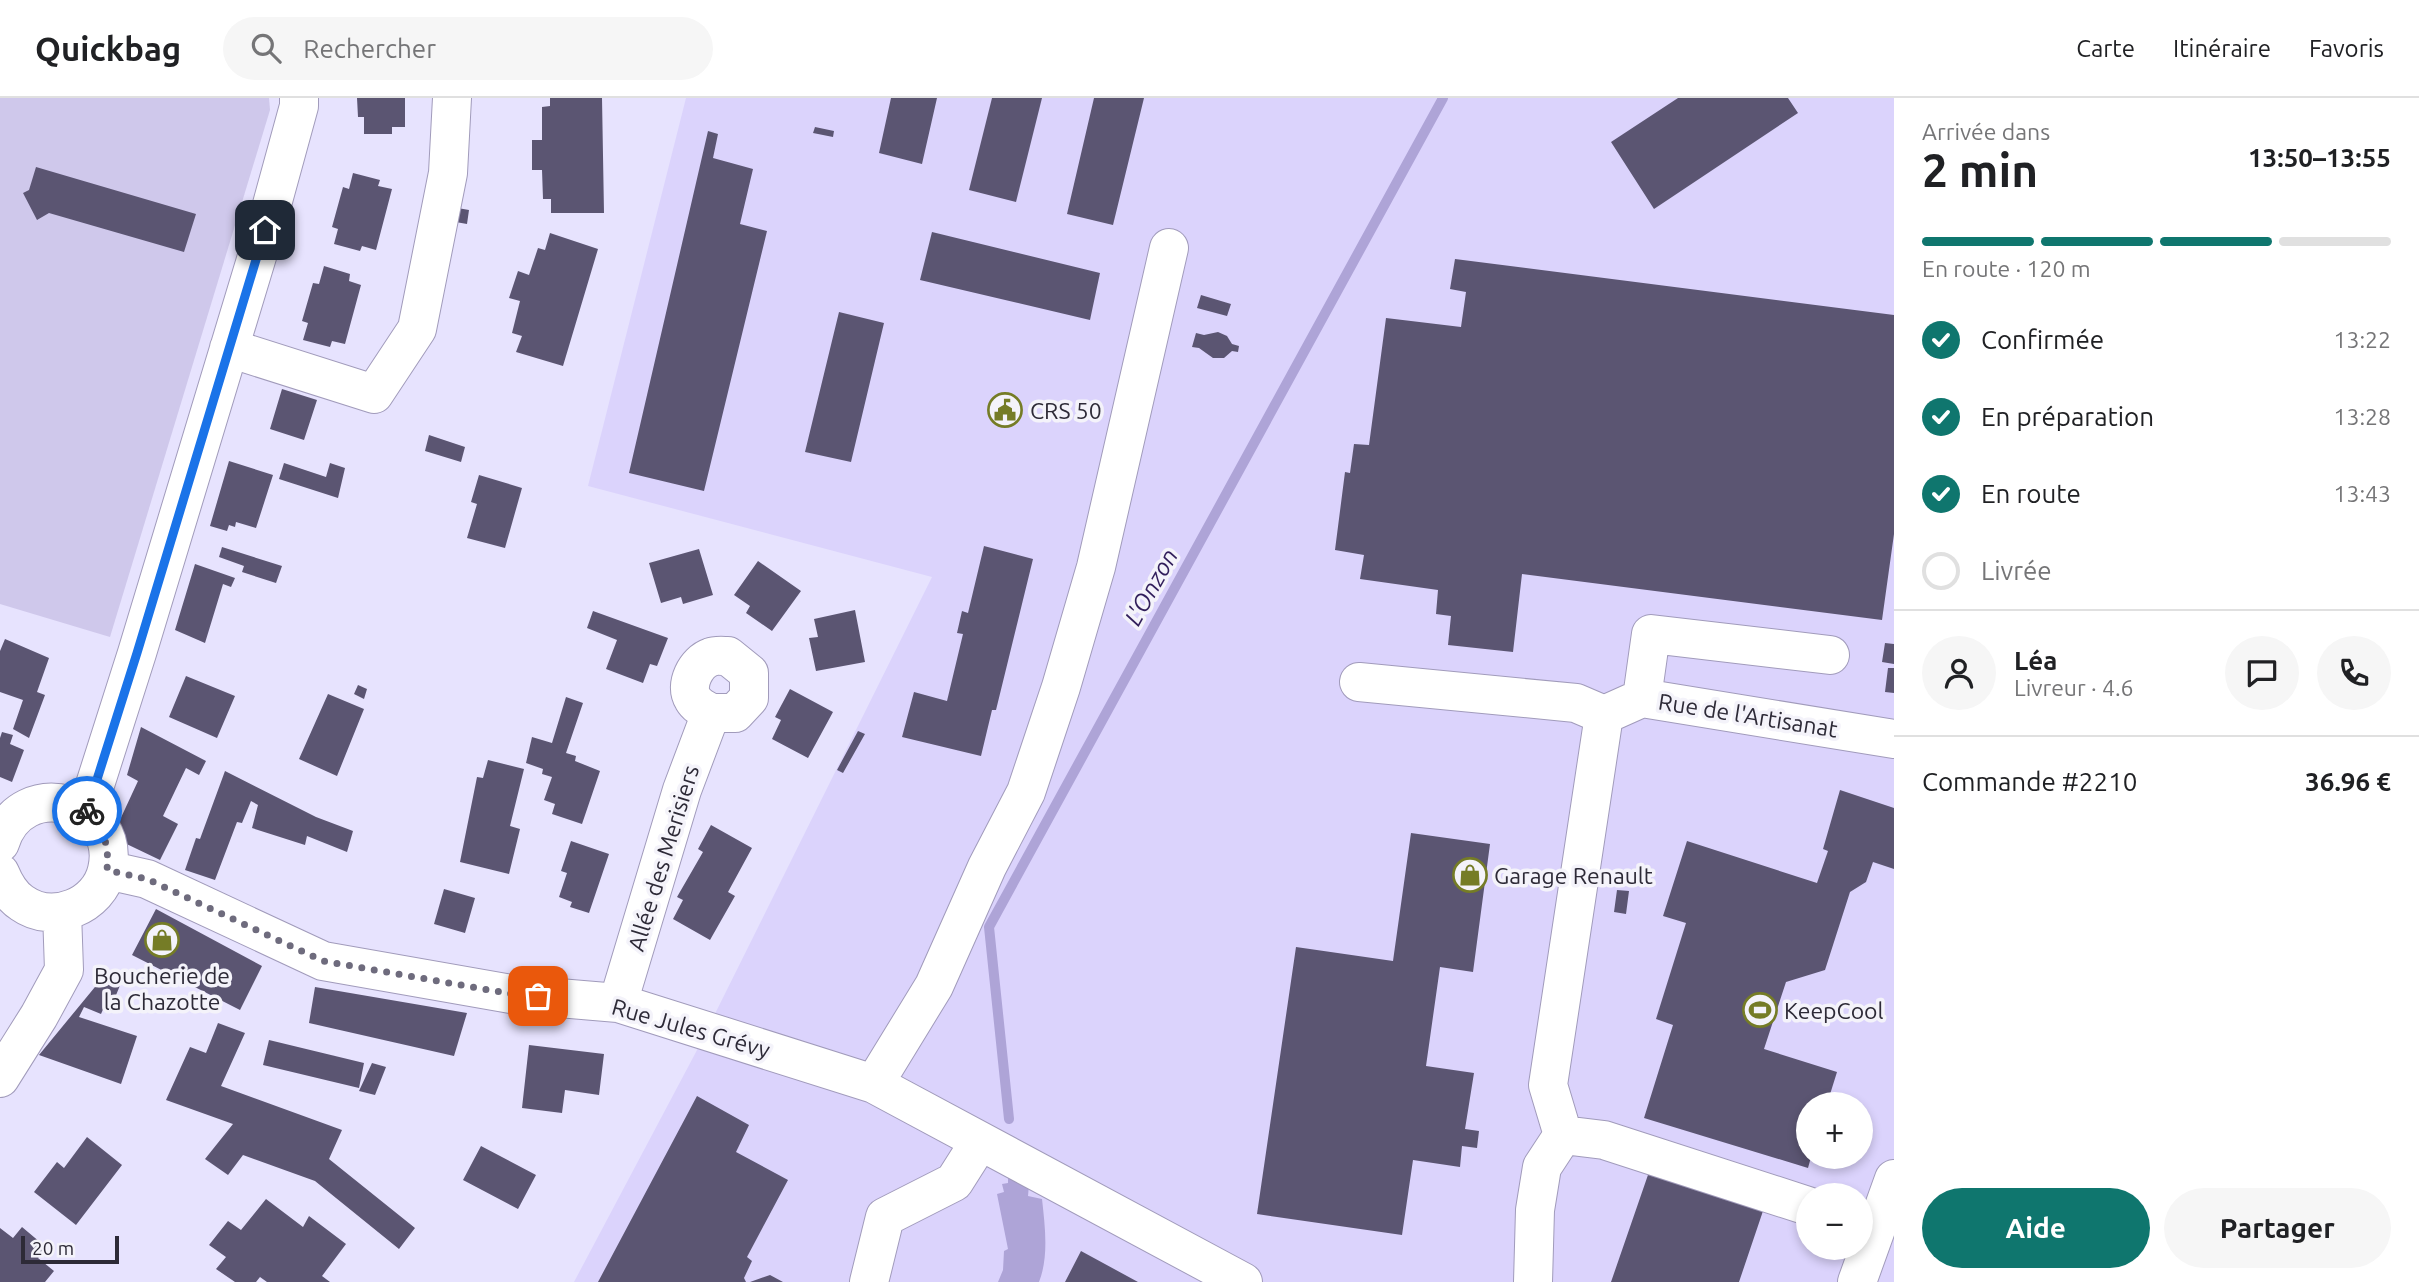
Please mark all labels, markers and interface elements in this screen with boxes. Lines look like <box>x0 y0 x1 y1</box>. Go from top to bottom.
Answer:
search box <box>223 17 713 80</box>
icon: search <box>247 29 285 67</box>
text: Quickbag <box>35 30 181 67</box>
text: Rechercher <box>303 34 436 63</box>
text: Carte <box>2076 35 2135 62</box>
text: Itinéraire <box>2173 35 2271 62</box>
text: Favoris <box>2309 35 2384 62</box>
text: Arrivée dans <box>1922 119 2050 144</box>
text: 13:50–13:55 <box>2248 143 2391 172</box>
text: 2 min <box>1922 144 2038 196</box>
pin <box>235 200 295 260</box>
icon: home <box>246 211 284 249</box>
text: En route · 120 m <box>1922 256 2091 281</box>
icon: check <box>1922 321 1960 359</box>
text: Confirmée <box>1981 325 2104 354</box>
text: 13:22 <box>2333 327 2391 352</box>
public building icon: CRS 50 <box>986 391 1024 429</box>
place label: CRS 50 <box>1030 398 1102 423</box>
icon: check <box>1922 398 1960 436</box>
text: En préparation <box>1981 402 2154 431</box>
text: 13:28 <box>2333 404 2391 429</box>
icon: check <box>1922 475 1960 513</box>
text: En route <box>1981 479 2081 508</box>
text: 13:43 <box>2333 481 2391 506</box>
water label: L'Onzon <box>1119 544 1183 630</box>
text: Livrée <box>1981 556 2052 585</box>
button: person <box>1922 636 1996 710</box>
button: chat <box>2225 636 2299 710</box>
button: phone <box>2317 636 2391 710</box>
text: Léa <box>2014 646 2057 675</box>
text: Livreur · 4.6 <box>2014 675 2134 700</box>
street label: Rue de l'Artisanat <box>1657 688 1839 742</box>
street label: Allée des Merisiers <box>623 762 703 954</box>
text: Commande #2210 <box>1922 767 2138 796</box>
text: 36.96 € <box>2305 767 2391 796</box>
courier <box>52 776 122 846</box>
icon: bike <box>68 792 106 830</box>
shop icon: Garage Renault <box>1451 856 1489 894</box>
place label: Garage Renault <box>1494 863 1653 888</box>
shop icon: Boucherie de la Chazotte <box>143 921 181 959</box>
place label: Boucherie de la Chazotte <box>94 963 230 1014</box>
pin <box>508 966 568 1026</box>
icon: bag <box>519 977 557 1015</box>
sports icon: KeepCool <box>1741 991 1779 1029</box>
street label: Rue Jules Grévy <box>609 993 773 1063</box>
place label: KeepCool <box>1784 998 1884 1023</box>
map controls <box>1796 1092 1873 1260</box>
button: + <box>1796 1092 1873 1169</box>
button: − <box>1796 1183 1873 1260</box>
button: Aide <box>1922 1188 2150 1268</box>
button: Partager <box>2164 1188 2391 1268</box>
scale bar <box>21 1233 119 1265</box>
text: 20 m <box>32 1237 74 1259</box>

